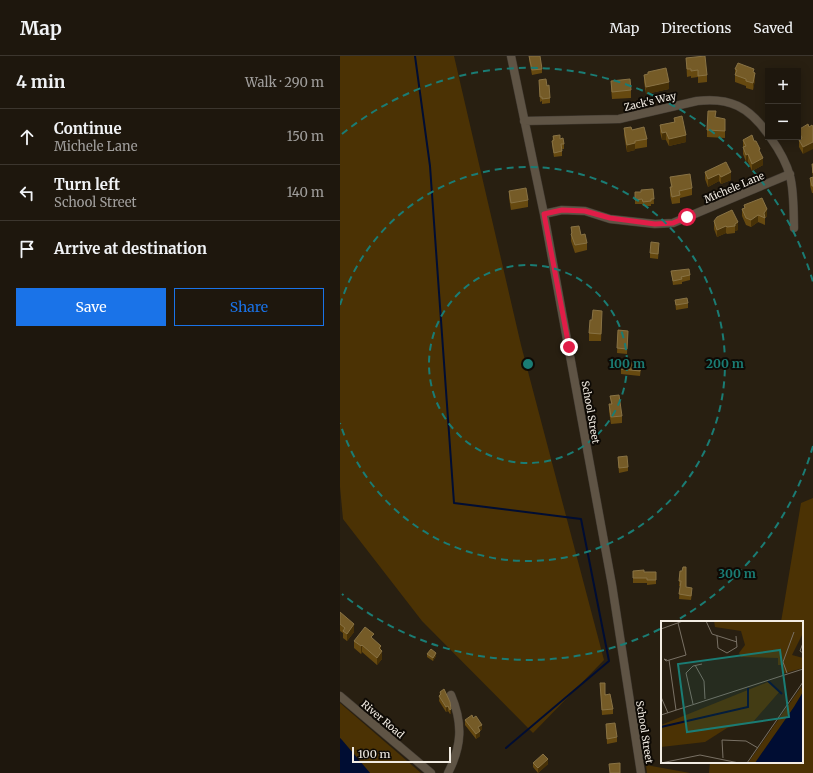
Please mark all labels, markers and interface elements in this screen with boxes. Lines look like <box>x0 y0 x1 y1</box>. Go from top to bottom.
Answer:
text: Map <box>20 16 62 40</box>
text: Map <box>609 19 639 37</box>
text: Directions <box>661 19 731 37</box>
text: Saved <box>753 19 793 37</box>
map controls <box>765 68 801 140</box>
button: + <box>765 68 801 104</box>
text: 4 min <box>16 71 65 93</box>
text: Walk · 290 m <box>245 74 324 91</box>
street label: Zack's Way <box>623 89 678 114</box>
button: − <box>765 104 801 140</box>
text: Continue <box>54 119 122 138</box>
icon: ahead <box>16 126 38 148</box>
text: 150 m <box>287 128 324 145</box>
text: Michele Lane <box>54 138 137 155</box>
street label: Michele Lane <box>702 169 766 206</box>
text: Turn left <box>54 175 120 194</box>
icon: left <box>16 182 38 204</box>
text: 140 m <box>287 184 324 201</box>
text: School Street <box>54 194 137 211</box>
route start <box>678 208 696 226</box>
icon: arrive <box>16 238 38 260</box>
text: Arrive at destination <box>54 239 207 258</box>
button: Save <box>16 288 166 326</box>
button: Share <box>174 288 324 326</box>
route end <box>560 338 578 356</box>
text: 100 m <box>609 356 645 371</box>
text: 200 m <box>706 356 744 371</box>
centre of rings <box>521 357 535 371</box>
street label: School Street <box>579 380 602 445</box>
text: 300 m <box>718 566 756 581</box>
inset map <box>661 621 803 763</box>
street label: River Road <box>359 698 407 741</box>
street label: School Street <box>633 700 656 765</box>
scale bar <box>352 745 451 764</box>
text: 100 m <box>358 747 390 761</box>

